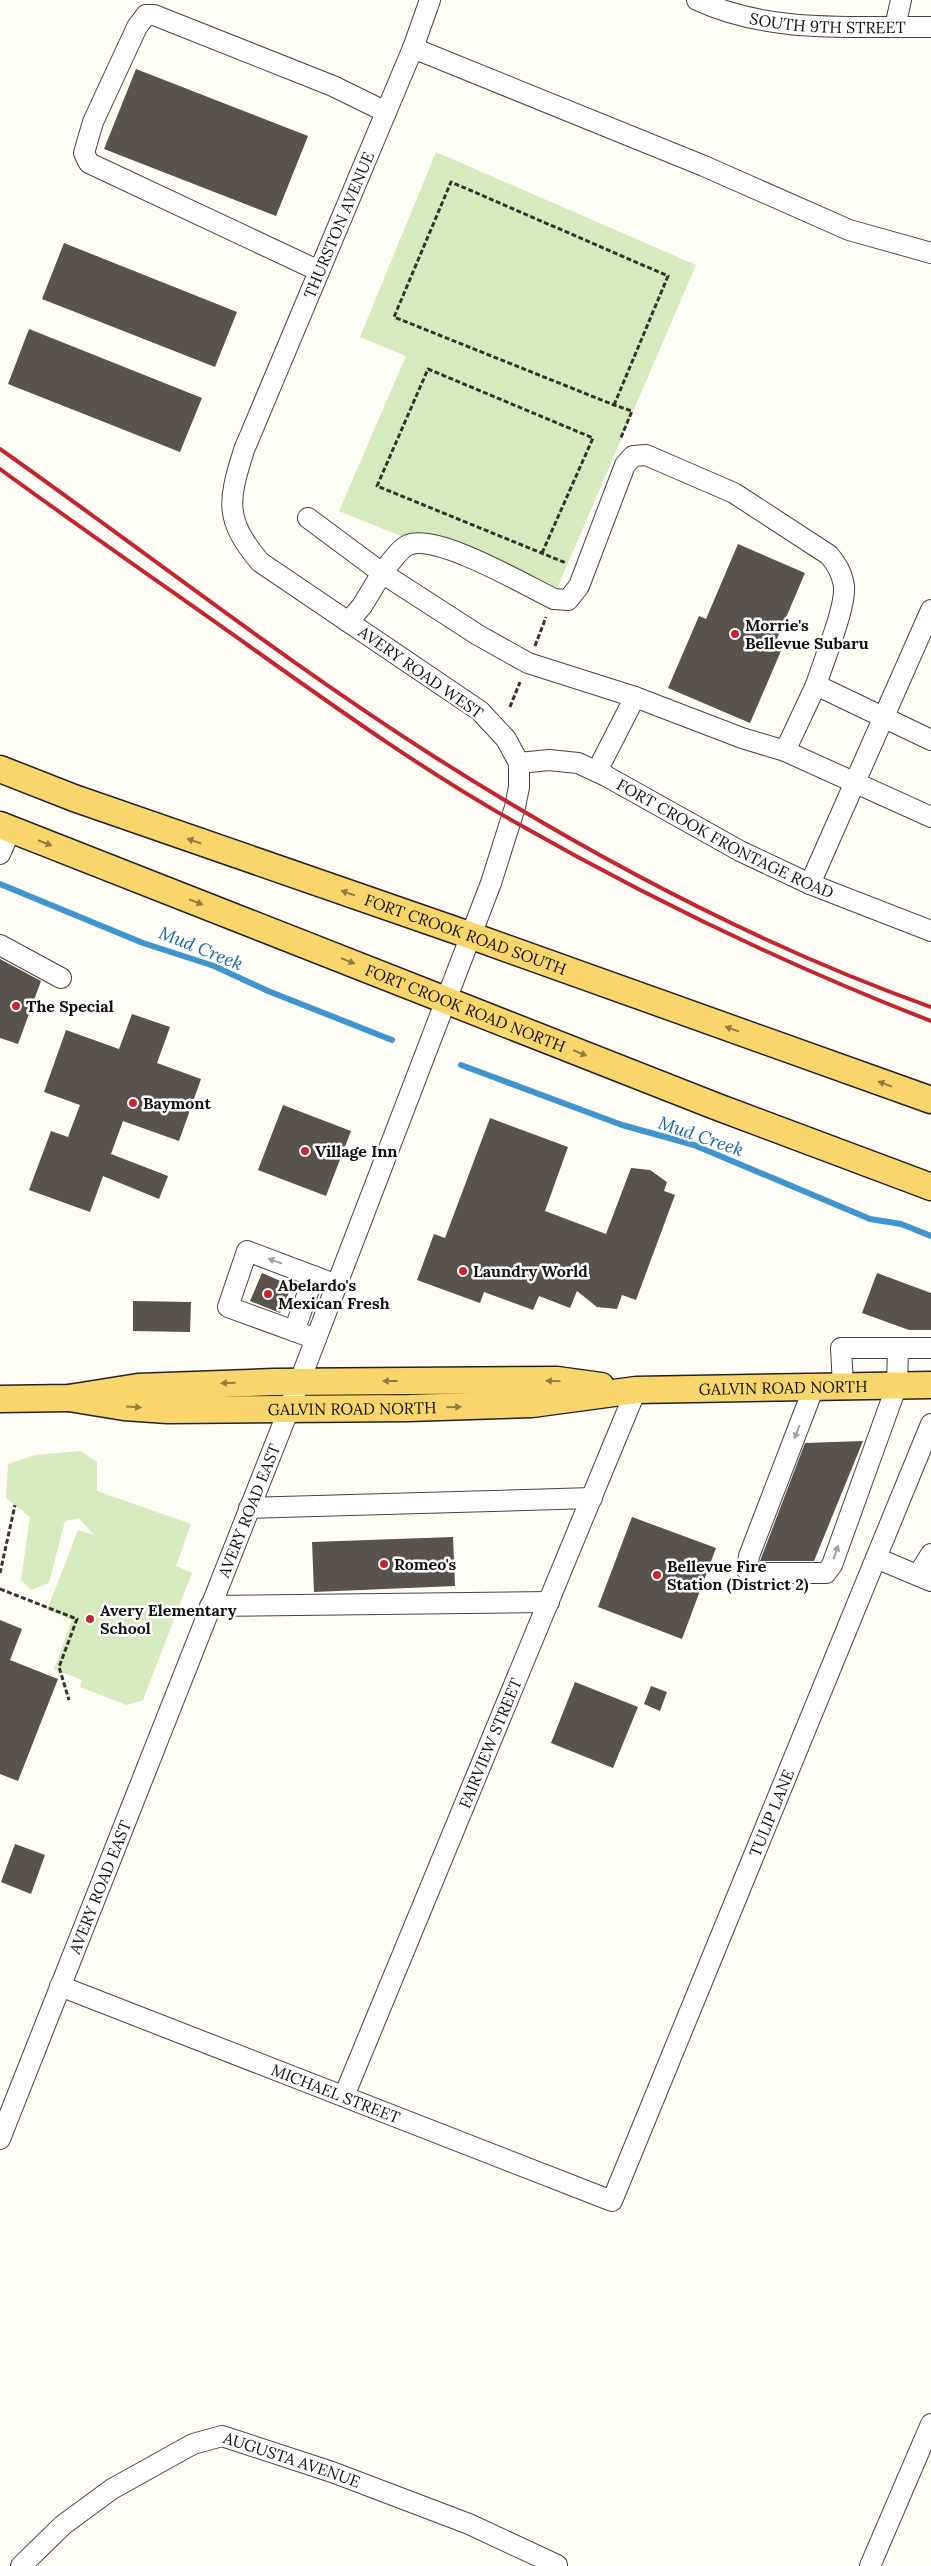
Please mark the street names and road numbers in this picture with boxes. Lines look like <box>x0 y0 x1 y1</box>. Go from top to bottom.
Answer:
street label: SOUTH 9TH STREET <box>748 8 906 37</box>
street label: THURSTON AVENUE <box>299 149 378 301</box>
street label: AVERY ROAD WEST <box>354 621 487 723</box>
street label: FORT CROOK FRONTAGE ROAD <box>613 774 837 902</box>
street label: FORT CROOK ROAD SOUTH <box>362 890 569 979</box>
street label: FORT CROOK ROAD NORTH <box>362 960 568 1056</box>
street label: GALVIN ROAD NORTH <box>699 1376 868 1399</box>
street label: GALVIN ROAD NORTH <box>268 1397 437 1419</box>
street label: AVERY ROAD EAST <box>213 1441 284 1581</box>
street label: FAIRVIEW STREET <box>454 1675 526 1811</box>
street label: TULIP LANE <box>745 1766 798 1859</box>
street label: AVERY ROAD EAST <box>64 1817 135 1958</box>
street label: MICHAEL STREET <box>269 2059 403 2128</box>
street label: AUGUSTA AVENUE <box>220 2427 363 2492</box>

